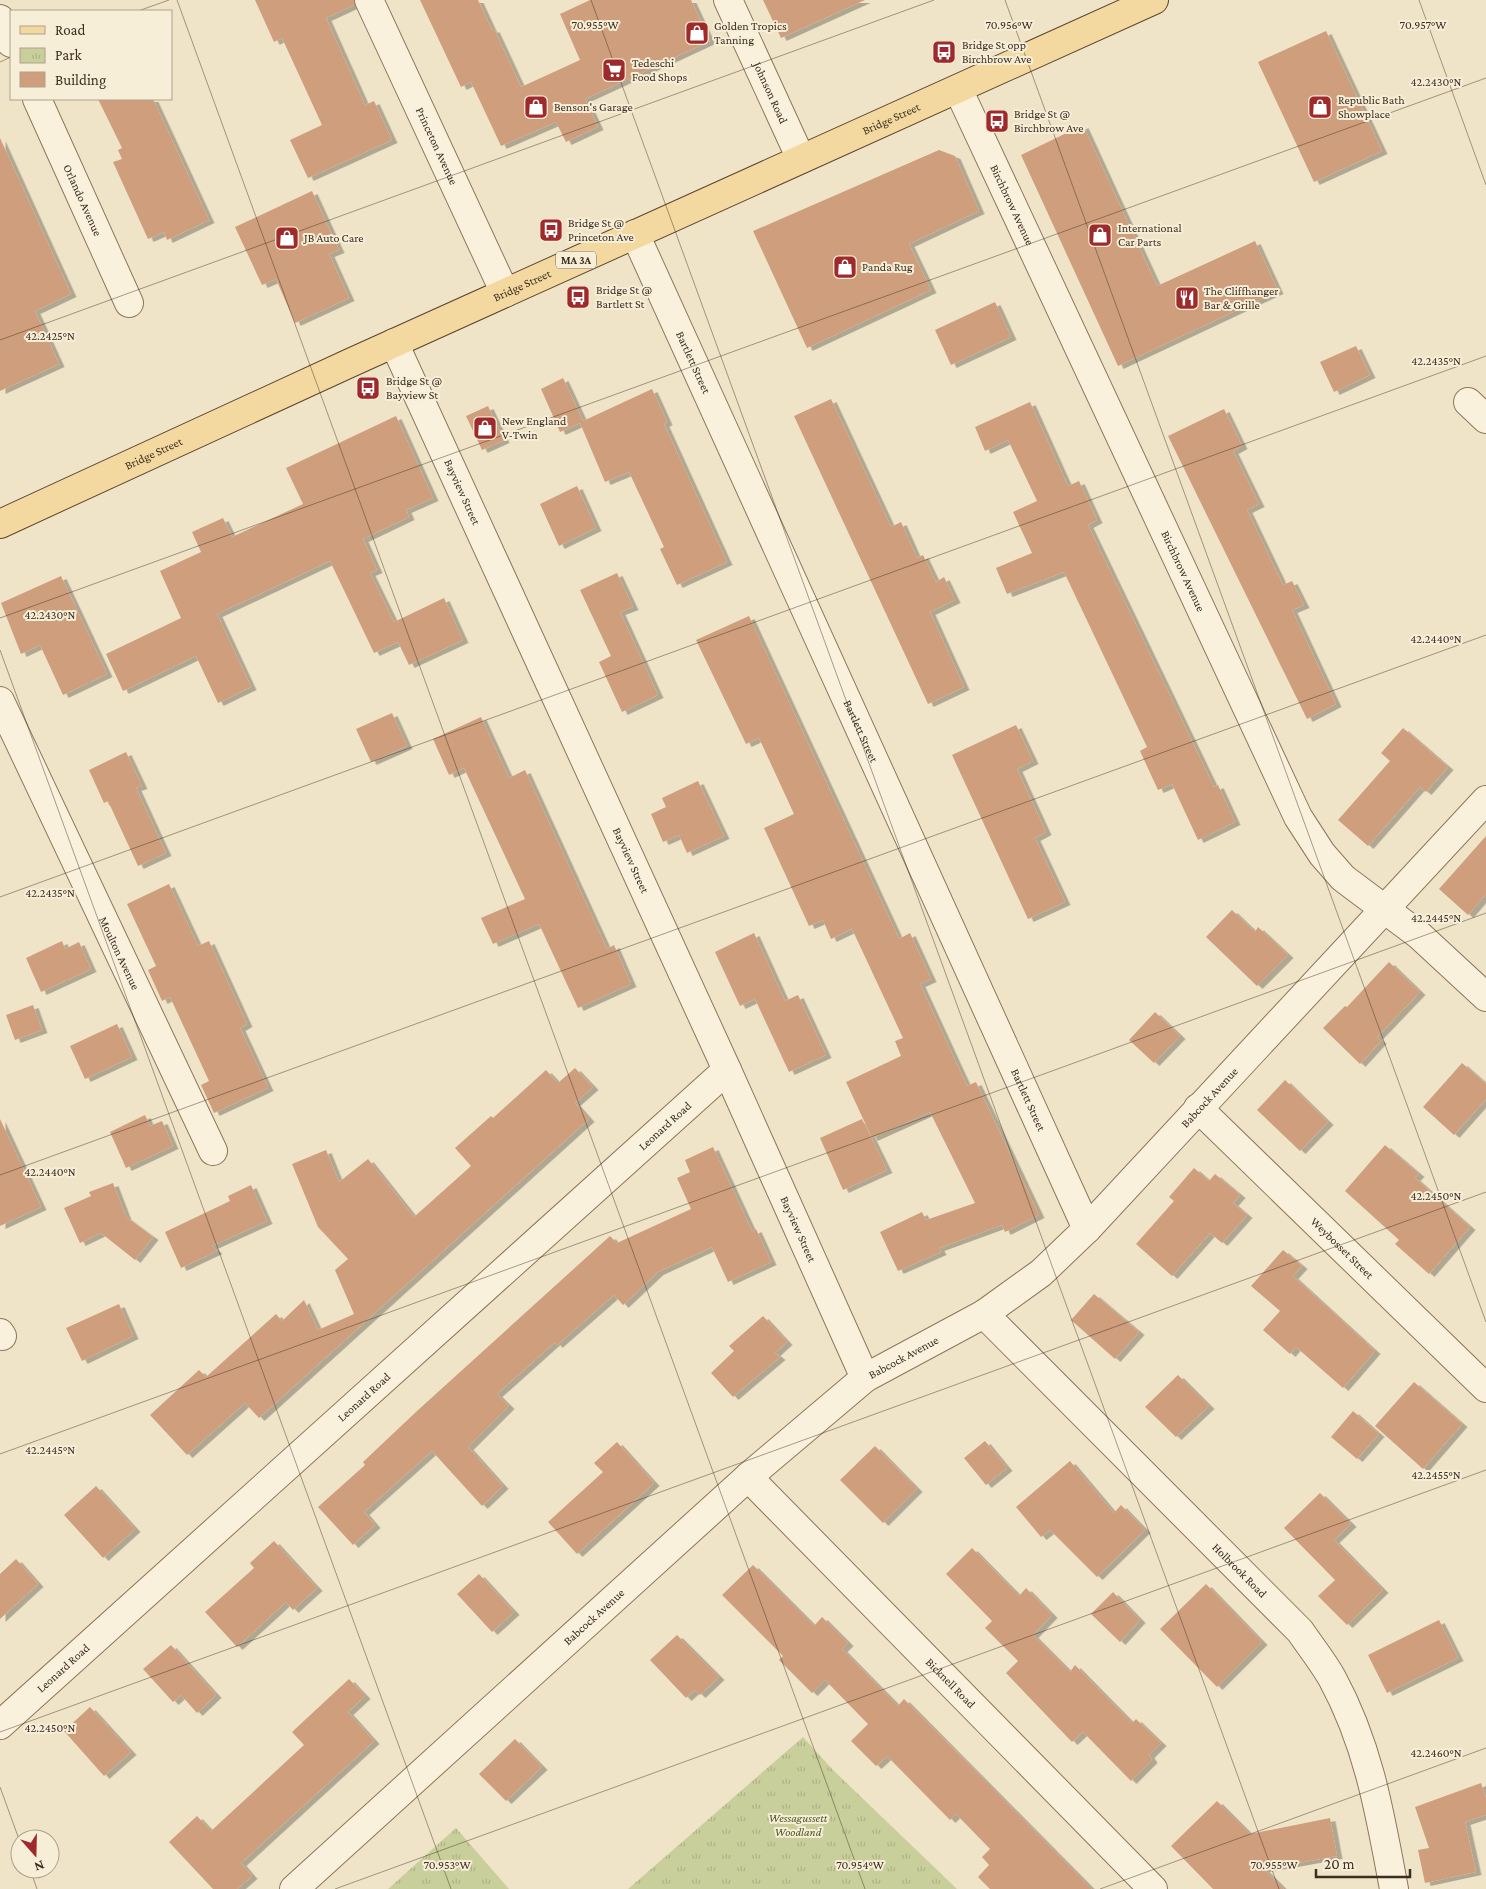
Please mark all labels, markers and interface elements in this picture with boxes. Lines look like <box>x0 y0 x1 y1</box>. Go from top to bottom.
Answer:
legend <box>10 10 172 100</box>
text: 70.955°W <box>571 18 619 32</box>
text: 70.956°W <box>985 18 1033 32</box>
text: 70.957°W <box>1400 18 1446 32</box>
place label: Golden Tropics Tanning <box>714 19 787 47</box>
shop icon: Golden Tropics Tanning <box>684 20 710 46</box>
text: Road <box>55 22 86 38</box>
place label: Bridge St opp Birchbrow Ave <box>962 38 1032 66</box>
bus stop icon: Bridge St opp Birchbrow Ave <box>931 39 957 65</box>
text: Park <box>55 47 82 63</box>
place label: Tedeschi Food Shops <box>632 56 687 84</box>
supermarket icon: Tedeschi Food Shops <box>601 57 627 83</box>
street label: Johnson Road <box>750 59 791 126</box>
text: Building <box>55 72 106 89</box>
text: 42.2430°N <box>1411 75 1462 89</box>
place label: Republic Bath Showplace <box>1338 93 1405 121</box>
shop icon: Benson's Garage <box>523 94 549 120</box>
shop icon: Republic Bath Showplace <box>1307 94 1333 120</box>
street label: Bridge Street <box>860 99 923 138</box>
place label: Benson's Garage <box>554 100 633 114</box>
street label: Princeton Avenue <box>413 105 461 187</box>
place label: Bridge St @ Birchbrow Ave <box>1014 107 1084 135</box>
bus stop icon: Bridge St @ Birchbrow Ave <box>984 108 1010 134</box>
street label: Orlando Avenue <box>60 162 105 238</box>
street label: Birchbrow Avenue <box>987 162 1037 248</box>
place label: Bridge St @ Princeton Ave <box>568 216 634 244</box>
bus stop icon: Bridge St @ Princeton Ave <box>538 217 564 243</box>
place label: International Car Parts <box>1118 221 1182 249</box>
shop icon: International Car Parts <box>1087 222 1113 248</box>
shop icon: JB Auto Care <box>274 225 300 251</box>
place label: JB Auto Care <box>303 231 363 245</box>
road number: MA 3A <box>556 252 596 268</box>
shop icon: Panda Rug <box>832 254 858 280</box>
place label: Panda Rug <box>862 260 913 274</box>
street label: Bridge Street <box>491 266 554 304</box>
place label: Bridge St @ Bartlett St <box>596 283 652 311</box>
bus stop icon: Bridge St @ Bartlett St <box>565 284 591 310</box>
place label: The Cliffhanger Bar & Grille <box>1204 284 1279 312</box>
restaurant icon: The Cliffhanger Bar & Grille <box>1174 285 1200 311</box>
text: 42.2425°N <box>25 329 75 343</box>
street label: Bartlett Street <box>673 329 714 397</box>
text: 42.2435°N <box>1411 354 1461 368</box>
place label: Bridge St @ Bayview St <box>386 374 442 402</box>
bus stop icon: Bridge St @ Bayview St <box>355 375 381 401</box>
place label: New England V-Twin <box>502 414 567 442</box>
shop icon: New England V-Twin <box>472 415 498 441</box>
street label: Bridge Street <box>123 434 185 473</box>
street label: Bayview Street <box>441 457 484 528</box>
street label: Birchbrow Avenue <box>1158 528 1208 614</box>
text: 42.2430°N <box>25 608 76 622</box>
text: 42.2440°N <box>1410 632 1462 646</box>
street label: Bartlett Street <box>841 698 882 766</box>
street label: Bayview Street <box>610 825 653 896</box>
text: 42.2435°N <box>25 886 75 900</box>
text: 42.2445°N <box>1411 911 1461 925</box>
street label: Moulton Avenue <box>96 914 143 992</box>
street label: Babcock Avenue <box>1178 1064 1241 1131</box>
street label: Bartlett Street <box>1008 1066 1049 1134</box>
street label: Leonard Road <box>636 1098 695 1153</box>
text: 42.2440°N <box>24 1165 76 1179</box>
text: 42.2450°N <box>1411 1189 1462 1203</box>
street label: Bayview Street <box>777 1194 820 1265</box>
street label: Weybosset Street <box>1308 1214 1377 1283</box>
street label: Babcock Avenue <box>866 1333 941 1382</box>
street label: Leonard Road <box>335 1369 394 1424</box>
text: 42.2445°N <box>25 1443 75 1457</box>
text: 42.2455°N <box>1411 1468 1461 1482</box>
street label: Holbrook Road <box>1209 1540 1270 1601</box>
street label: Babcock Avenue <box>561 1586 627 1648</box>
street label: Leonard Road <box>34 1640 93 1695</box>
street label: Bicknell Road <box>923 1655 979 1712</box>
text: 42.2450°N <box>25 1721 76 1735</box>
text: 42.2460°N <box>1410 1746 1462 1760</box>
park label: Wessagussett Woodland <box>769 1811 828 1839</box>
north arrow <box>10 1829 60 1879</box>
scale bar <box>1316 1846 1410 1878</box>
text: 20 m <box>1324 1856 1355 1872</box>
text: N <box>32 1857 47 1876</box>
text: 70.953°W <box>423 1858 471 1872</box>
text: 70.954°W <box>836 1858 884 1872</box>
text: 70.955°W <box>1250 1858 1298 1872</box>

